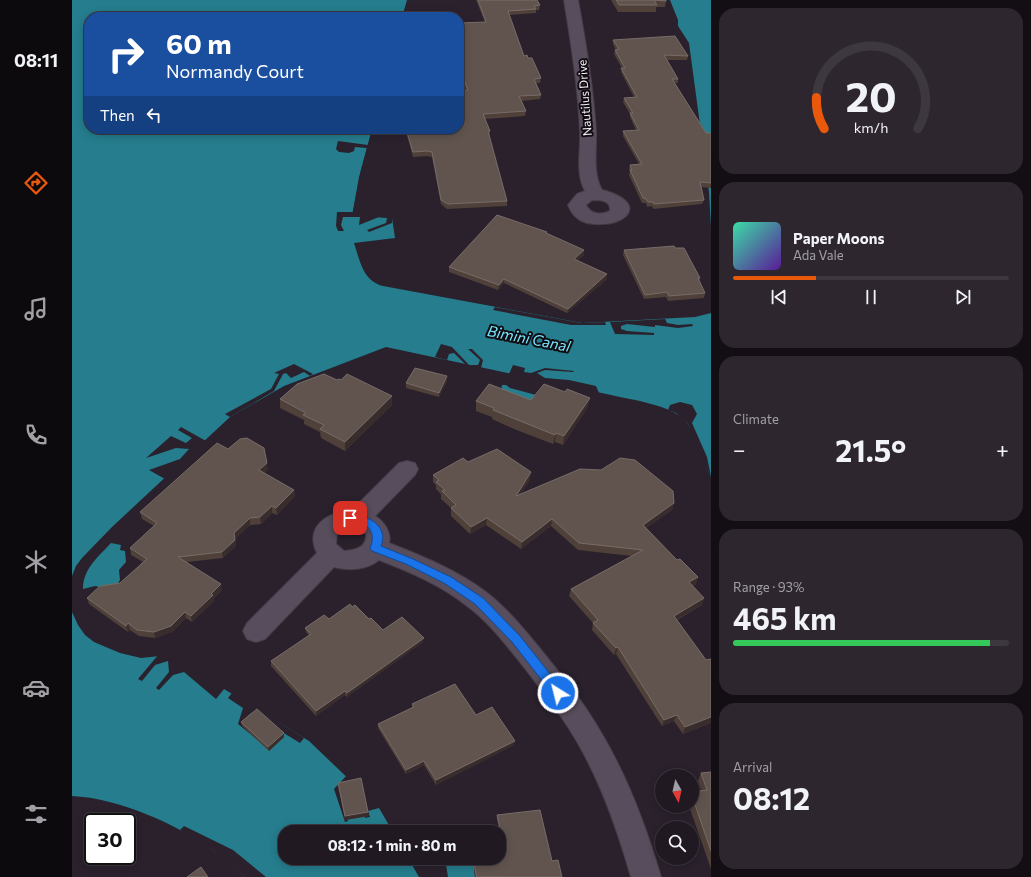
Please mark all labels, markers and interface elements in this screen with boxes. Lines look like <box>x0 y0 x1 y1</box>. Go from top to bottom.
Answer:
text: 60 m <box>166 26 232 60</box>
icon: right <box>100 28 152 80</box>
text: 08:11 <box>14 49 58 71</box>
street label: Nautilus Drive <box>574 59 594 137</box>
text: Normandy Court <box>166 60 304 82</box>
text: 20 <box>845 70 897 121</box>
icon: left <box>143 104 165 126</box>
text: Then <box>100 106 135 124</box>
text: km/h <box>854 117 888 135</box>
icon: directions <box>22 169 50 197</box>
text: Paper Moons <box>793 229 884 247</box>
text: Ada Vale <box>793 247 844 263</box>
icon: previous <box>768 286 790 308</box>
icon: pause <box>860 286 882 308</box>
icon: next <box>952 286 974 308</box>
icon: music <box>22 295 50 323</box>
water label: Bimini Canal <box>486 321 573 355</box>
text: Climate <box>733 411 779 427</box>
icon: phone <box>22 421 50 449</box>
text: 21.5° <box>835 431 906 468</box>
text: − <box>733 436 746 463</box>
text: + <box>996 436 1009 463</box>
pin <box>333 501 367 535</box>
icon: arrive <box>339 507 361 529</box>
icon: climate <box>22 548 50 576</box>
text: Range · 93% <box>733 579 804 595</box>
text: 465 km <box>733 599 837 636</box>
position arrow <box>537 672 579 714</box>
icon: car <box>22 674 50 702</box>
text: Arrival <box>733 759 772 775</box>
north arrow <box>655 769 699 813</box>
map controls <box>655 769 699 865</box>
text: 08:12 <box>733 779 810 816</box>
icon: filters <box>22 800 50 828</box>
speed limit sign: 30 <box>84 813 136 865</box>
button: search <box>655 821 699 865</box>
text: 08:12 · 1 min · 80 m <box>328 836 456 854</box>

